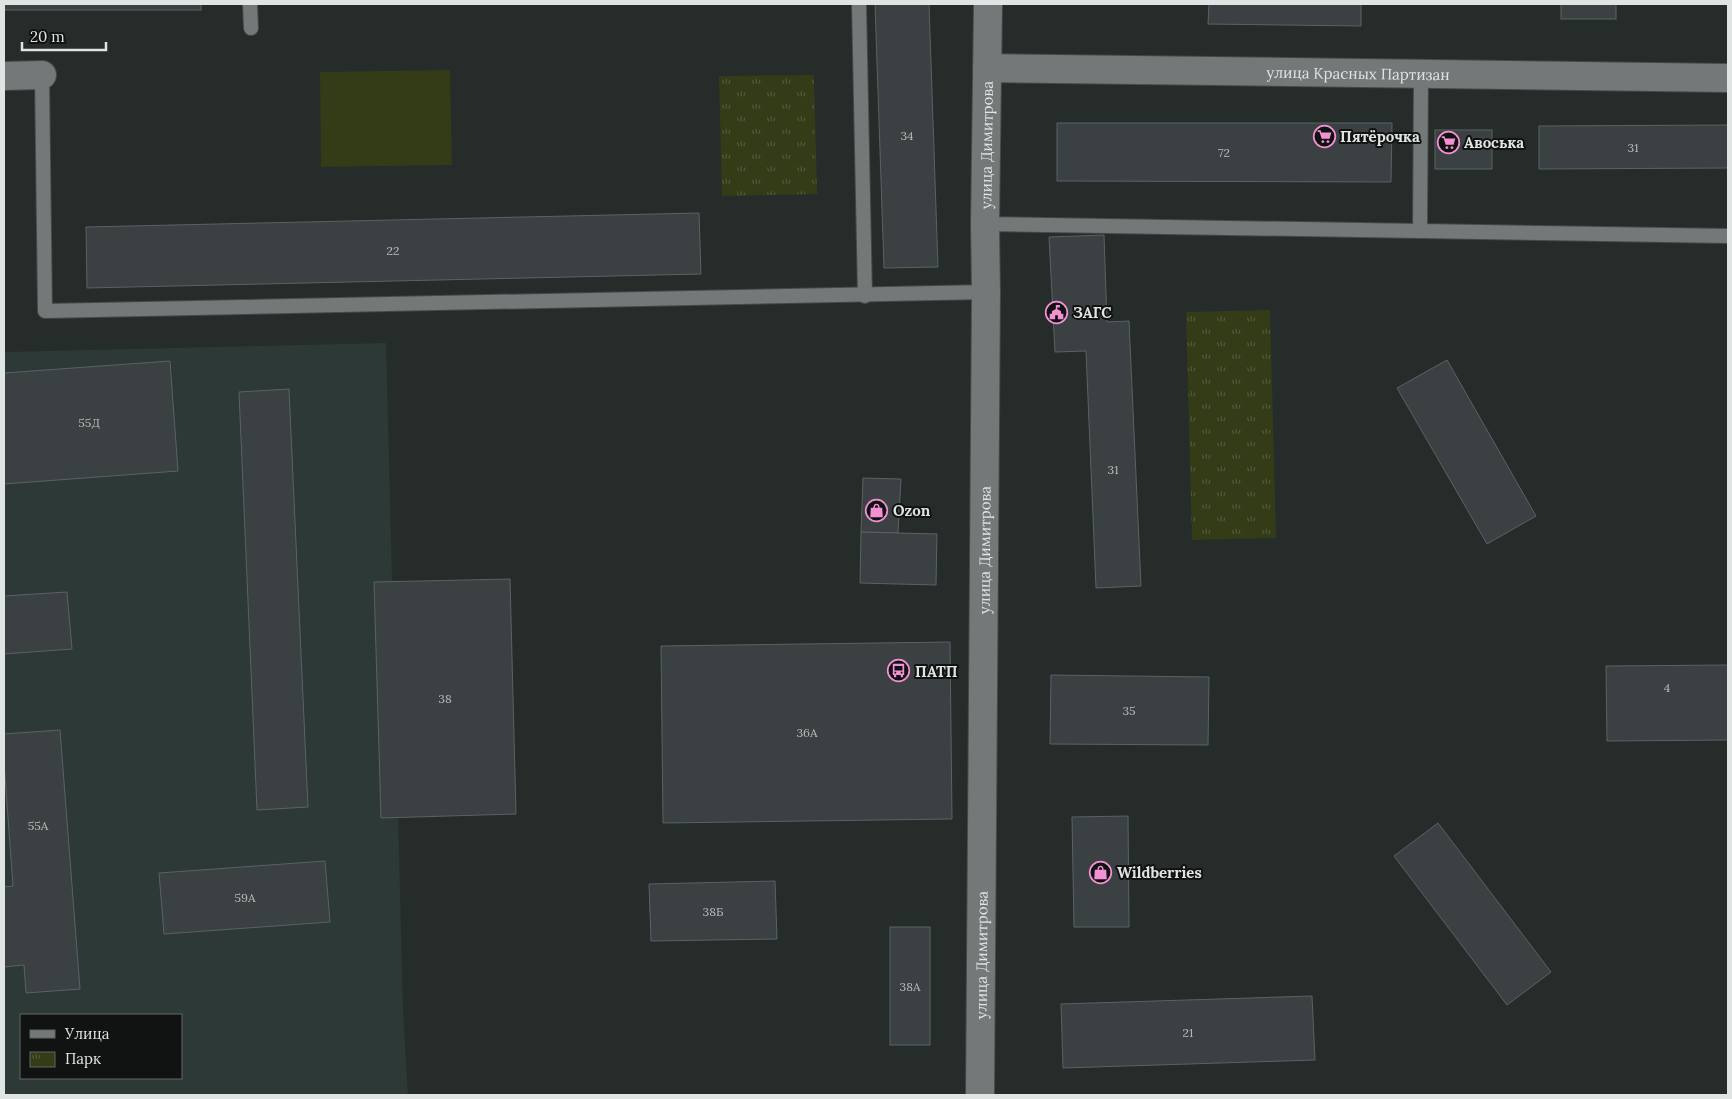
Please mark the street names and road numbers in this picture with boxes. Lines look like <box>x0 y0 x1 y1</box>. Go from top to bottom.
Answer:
street label: улица Красных Партизан <box>1266 62 1450 84</box>
street label: улица Димитрова <box>976 81 996 209</box>
street label: улица Димитрова <box>974 486 994 614</box>
street label: улица Димитрова <box>971 891 991 1019</box>

